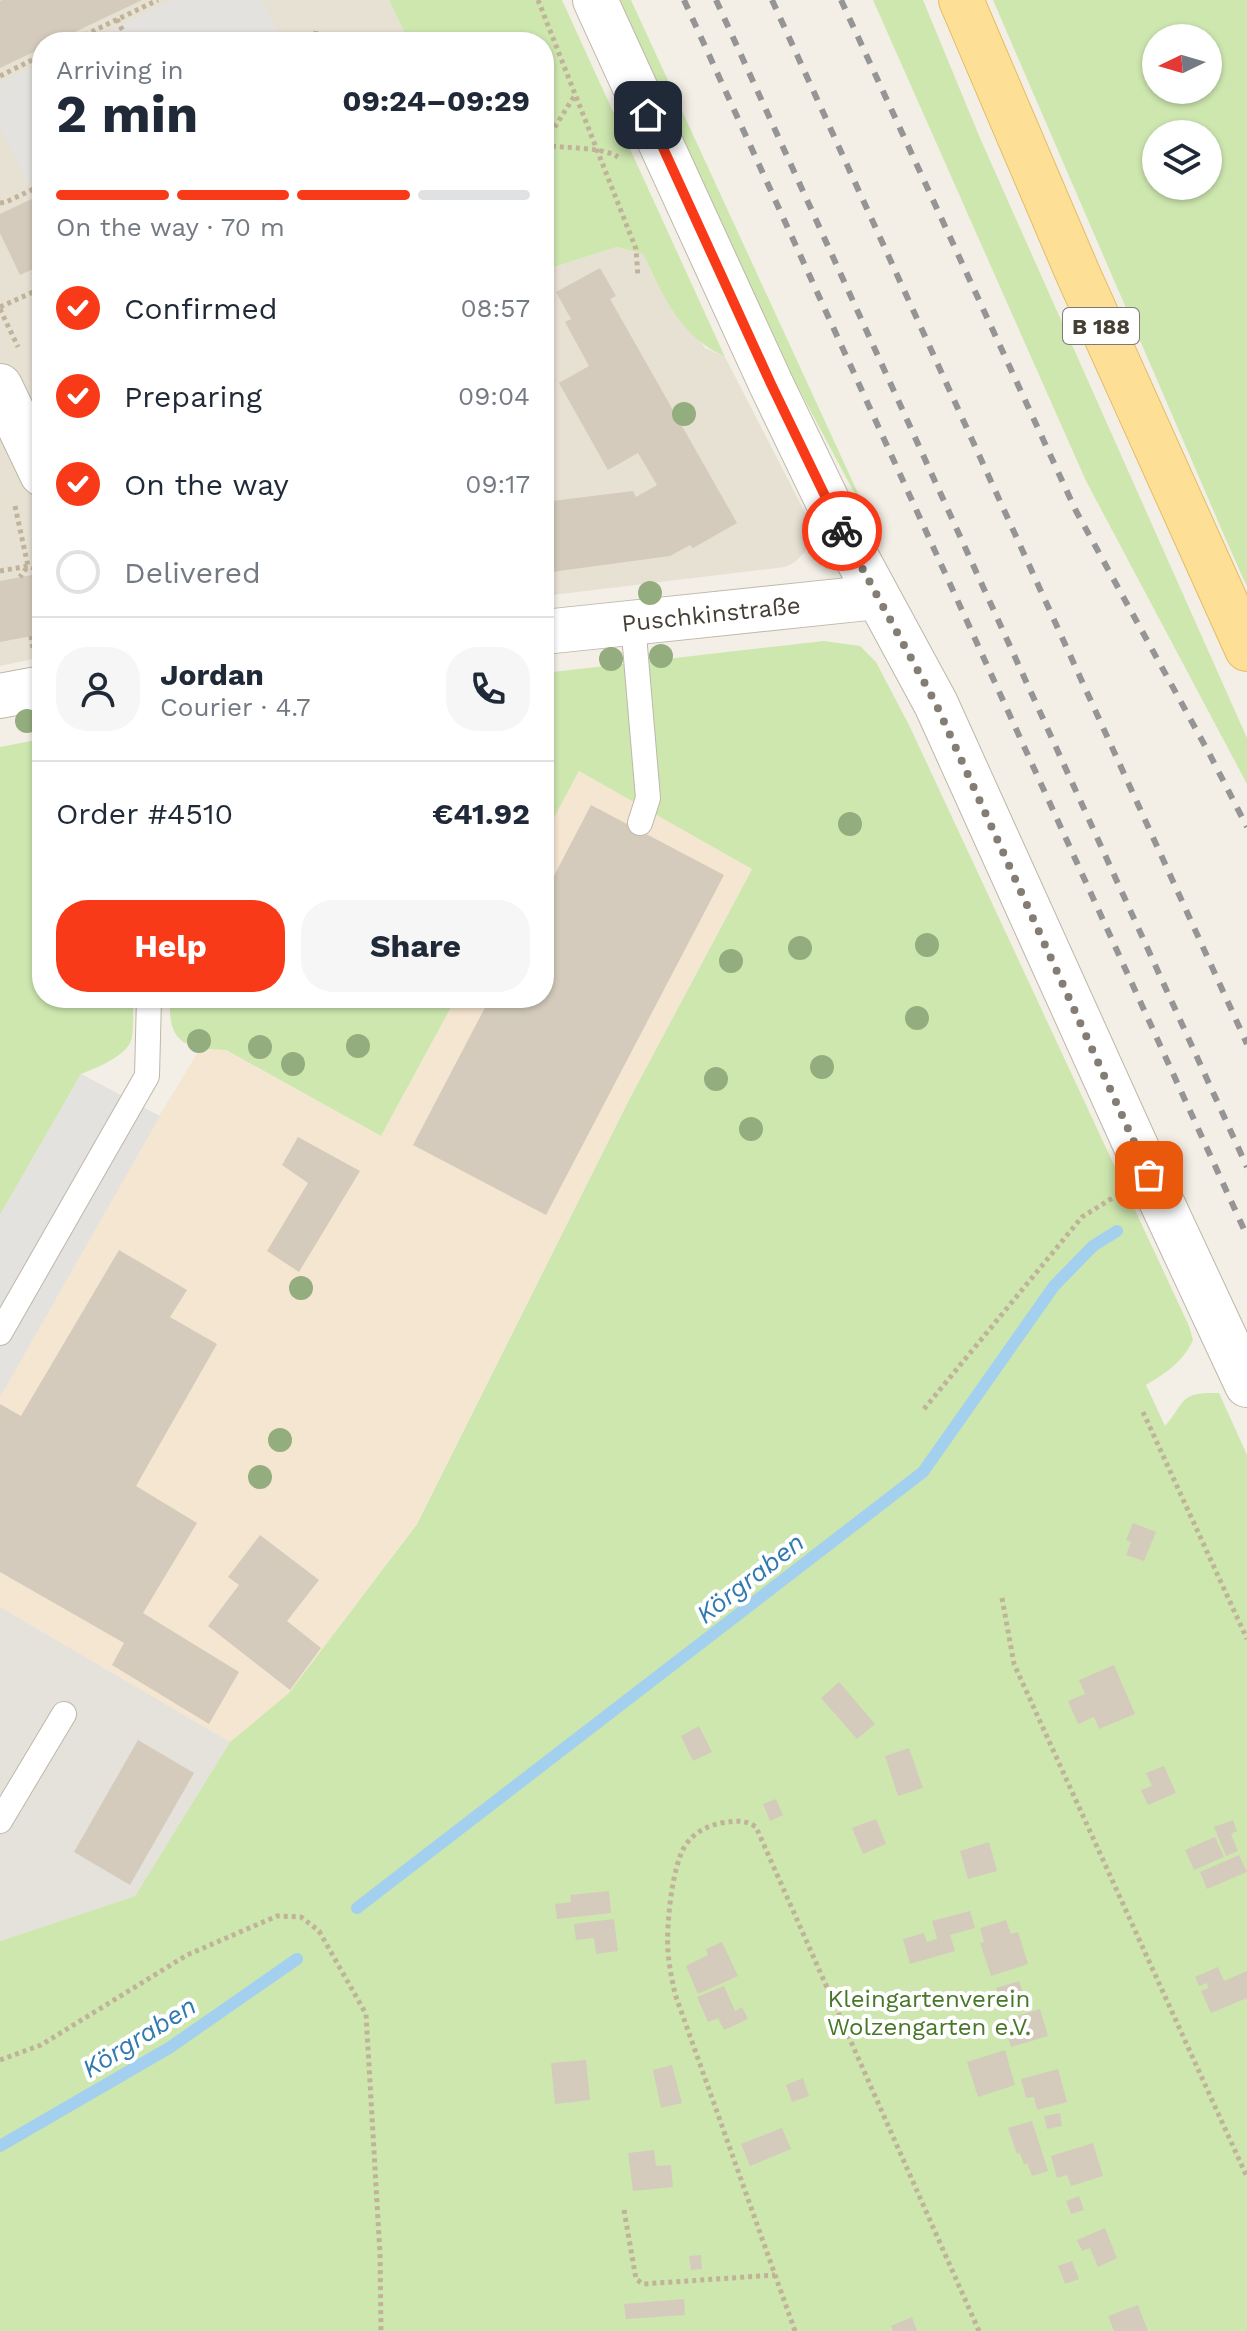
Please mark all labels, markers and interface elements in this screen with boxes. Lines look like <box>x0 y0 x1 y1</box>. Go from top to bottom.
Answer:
north arrow <box>1142 24 1222 104</box>
map controls <box>1142 24 1222 200</box>
text: Arriving in <box>56 55 184 85</box>
pin <box>614 81 682 149</box>
text: 09:24–09:29 <box>342 83 530 118</box>
text: 2 min <box>56 84 198 145</box>
icon: home <box>626 93 670 137</box>
button: layers <box>1142 120 1222 200</box>
text: On the way · 70 m <box>56 212 285 242</box>
icon: check <box>56 286 100 330</box>
text: Confirmed <box>124 291 278 326</box>
text: 08:57 <box>460 293 530 323</box>
road number: B 188 <box>1063 308 1139 344</box>
icon: check <box>56 374 100 418</box>
text: Preparing <box>124 379 262 414</box>
text: 09:04 <box>458 381 530 411</box>
icon: check <box>56 462 100 506</box>
text: On the way <box>124 467 289 502</box>
text: 09:17 <box>465 469 530 499</box>
courier <box>802 491 882 571</box>
icon: bike <box>820 509 864 553</box>
text: Delivered <box>124 555 261 590</box>
street label: Puschkinstraße <box>620 591 802 638</box>
button: person <box>56 647 140 731</box>
button: phone <box>446 647 530 731</box>
text: Jordan <box>160 657 264 692</box>
text: Courier · 4.7 <box>160 692 310 722</box>
text: Order #4510 <box>56 796 233 831</box>
text: €41.92 <box>432 796 530 831</box>
button: Help <box>56 900 285 992</box>
button: Share <box>301 900 530 992</box>
pin <box>1115 1141 1183 1209</box>
icon: bag <box>1127 1153 1171 1197</box>
water label: Körgraben <box>690 1527 810 1629</box>
park label: Kleingartenverein Wolzengarten e.V. <box>827 1985 1031 2041</box>
water label: Körgraben <box>77 1990 201 2084</box>

